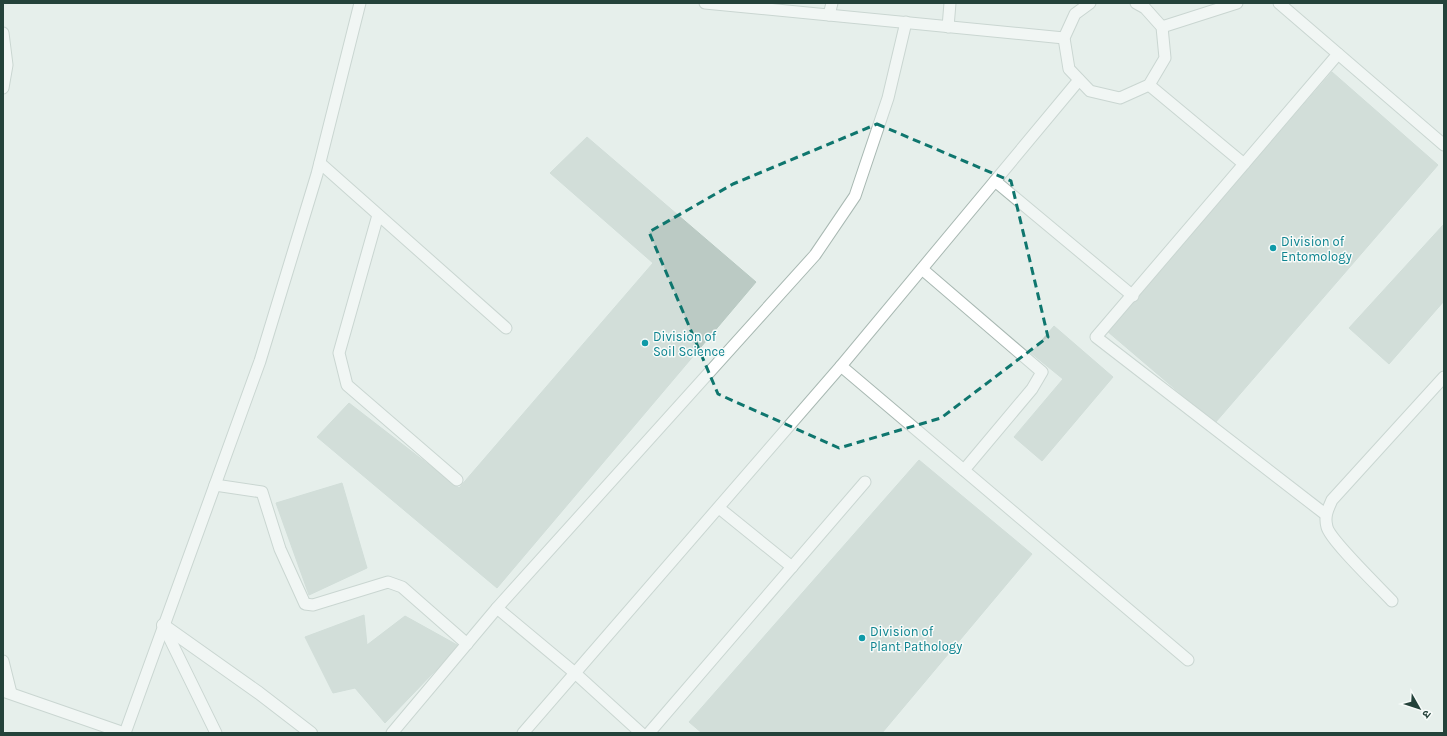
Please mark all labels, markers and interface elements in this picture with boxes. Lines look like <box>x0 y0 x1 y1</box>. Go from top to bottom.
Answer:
place label: Division of Entomology <box>1281 234 1352 264</box>
marker: Division of Entomology <box>1268 243 1278 253</box>
place label: Division of Soil Science <box>653 329 725 359</box>
marker: Division of Soil Science <box>640 338 650 348</box>
place label: Division of Plant Pathology <box>870 624 962 654</box>
marker: Division of Plant Pathology <box>857 633 867 643</box>
north arrow <box>1399 688 1439 728</box>
text: उ <box>1419 707 1433 721</box>

